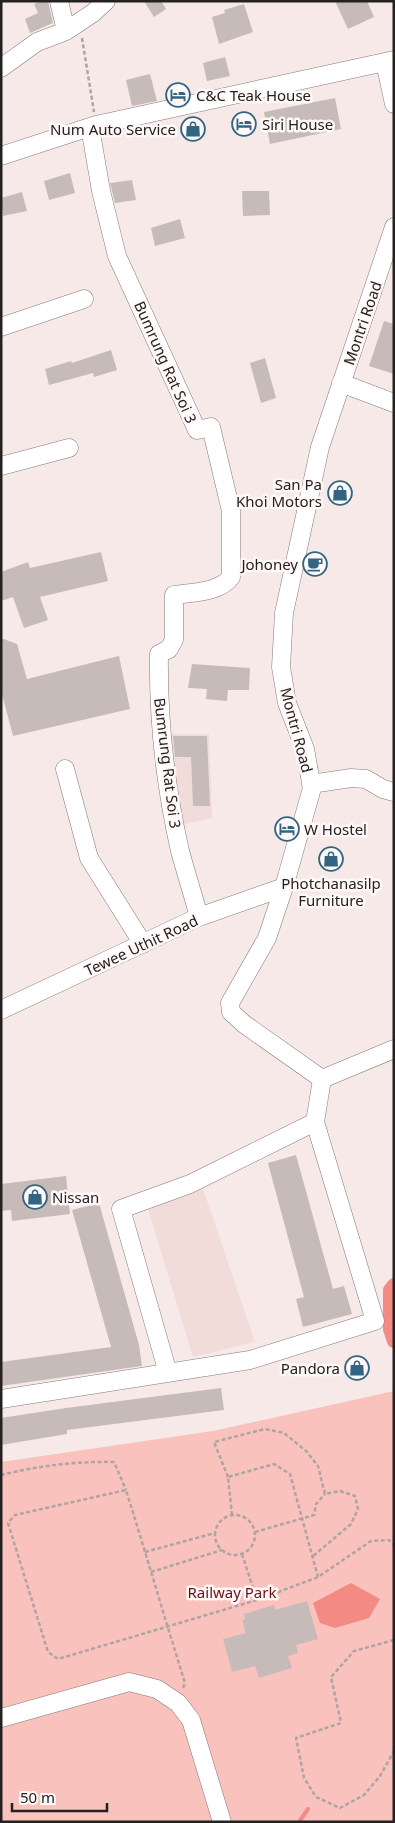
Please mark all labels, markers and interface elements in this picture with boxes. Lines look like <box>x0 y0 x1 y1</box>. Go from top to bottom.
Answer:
hotel icon: C&C Teak House <box>165 82 191 108</box>
place label: C&C Teak House <box>196 85 311 105</box>
hotel icon: Siri House <box>231 111 257 137</box>
place label: Siri House <box>262 114 333 134</box>
shop icon: Num Auto Service <box>180 116 206 142</box>
place label: Num Auto Service <box>50 119 176 139</box>
street label: Montri Road <box>338 278 386 368</box>
street label: Bumrung Rat Soi 3 <box>130 298 202 426</box>
place label: San Pa Khoi Motors <box>236 474 322 511</box>
shop icon: San Pa Khoi Motors <box>327 480 353 506</box>
cafe icon: Johoney <box>302 551 328 577</box>
place label: Johoney <box>239 554 298 574</box>
street label: Montri Road <box>276 685 318 775</box>
street label: Bumrung Rat Soi 3 <box>150 696 186 830</box>
hotel icon: W Hostel <box>274 816 300 842</box>
place label: W Hostel <box>304 819 367 839</box>
shop icon: Photchanasilp Furniture <box>318 846 344 872</box>
place label: Photchanasilp Furniture <box>281 873 381 910</box>
street label: Tewee Uthit Road <box>81 910 201 980</box>
shop icon: Nissan <box>22 1184 48 1210</box>
place label: Nissan <box>52 1187 99 1207</box>
shop icon: Pandora <box>344 1355 370 1381</box>
place label: Pandora <box>281 1358 340 1378</box>
park label: Railway Park <box>188 1582 276 1602</box>
scale bar <box>12 1780 108 1812</box>
text: 50 m <box>20 1787 55 1807</box>

